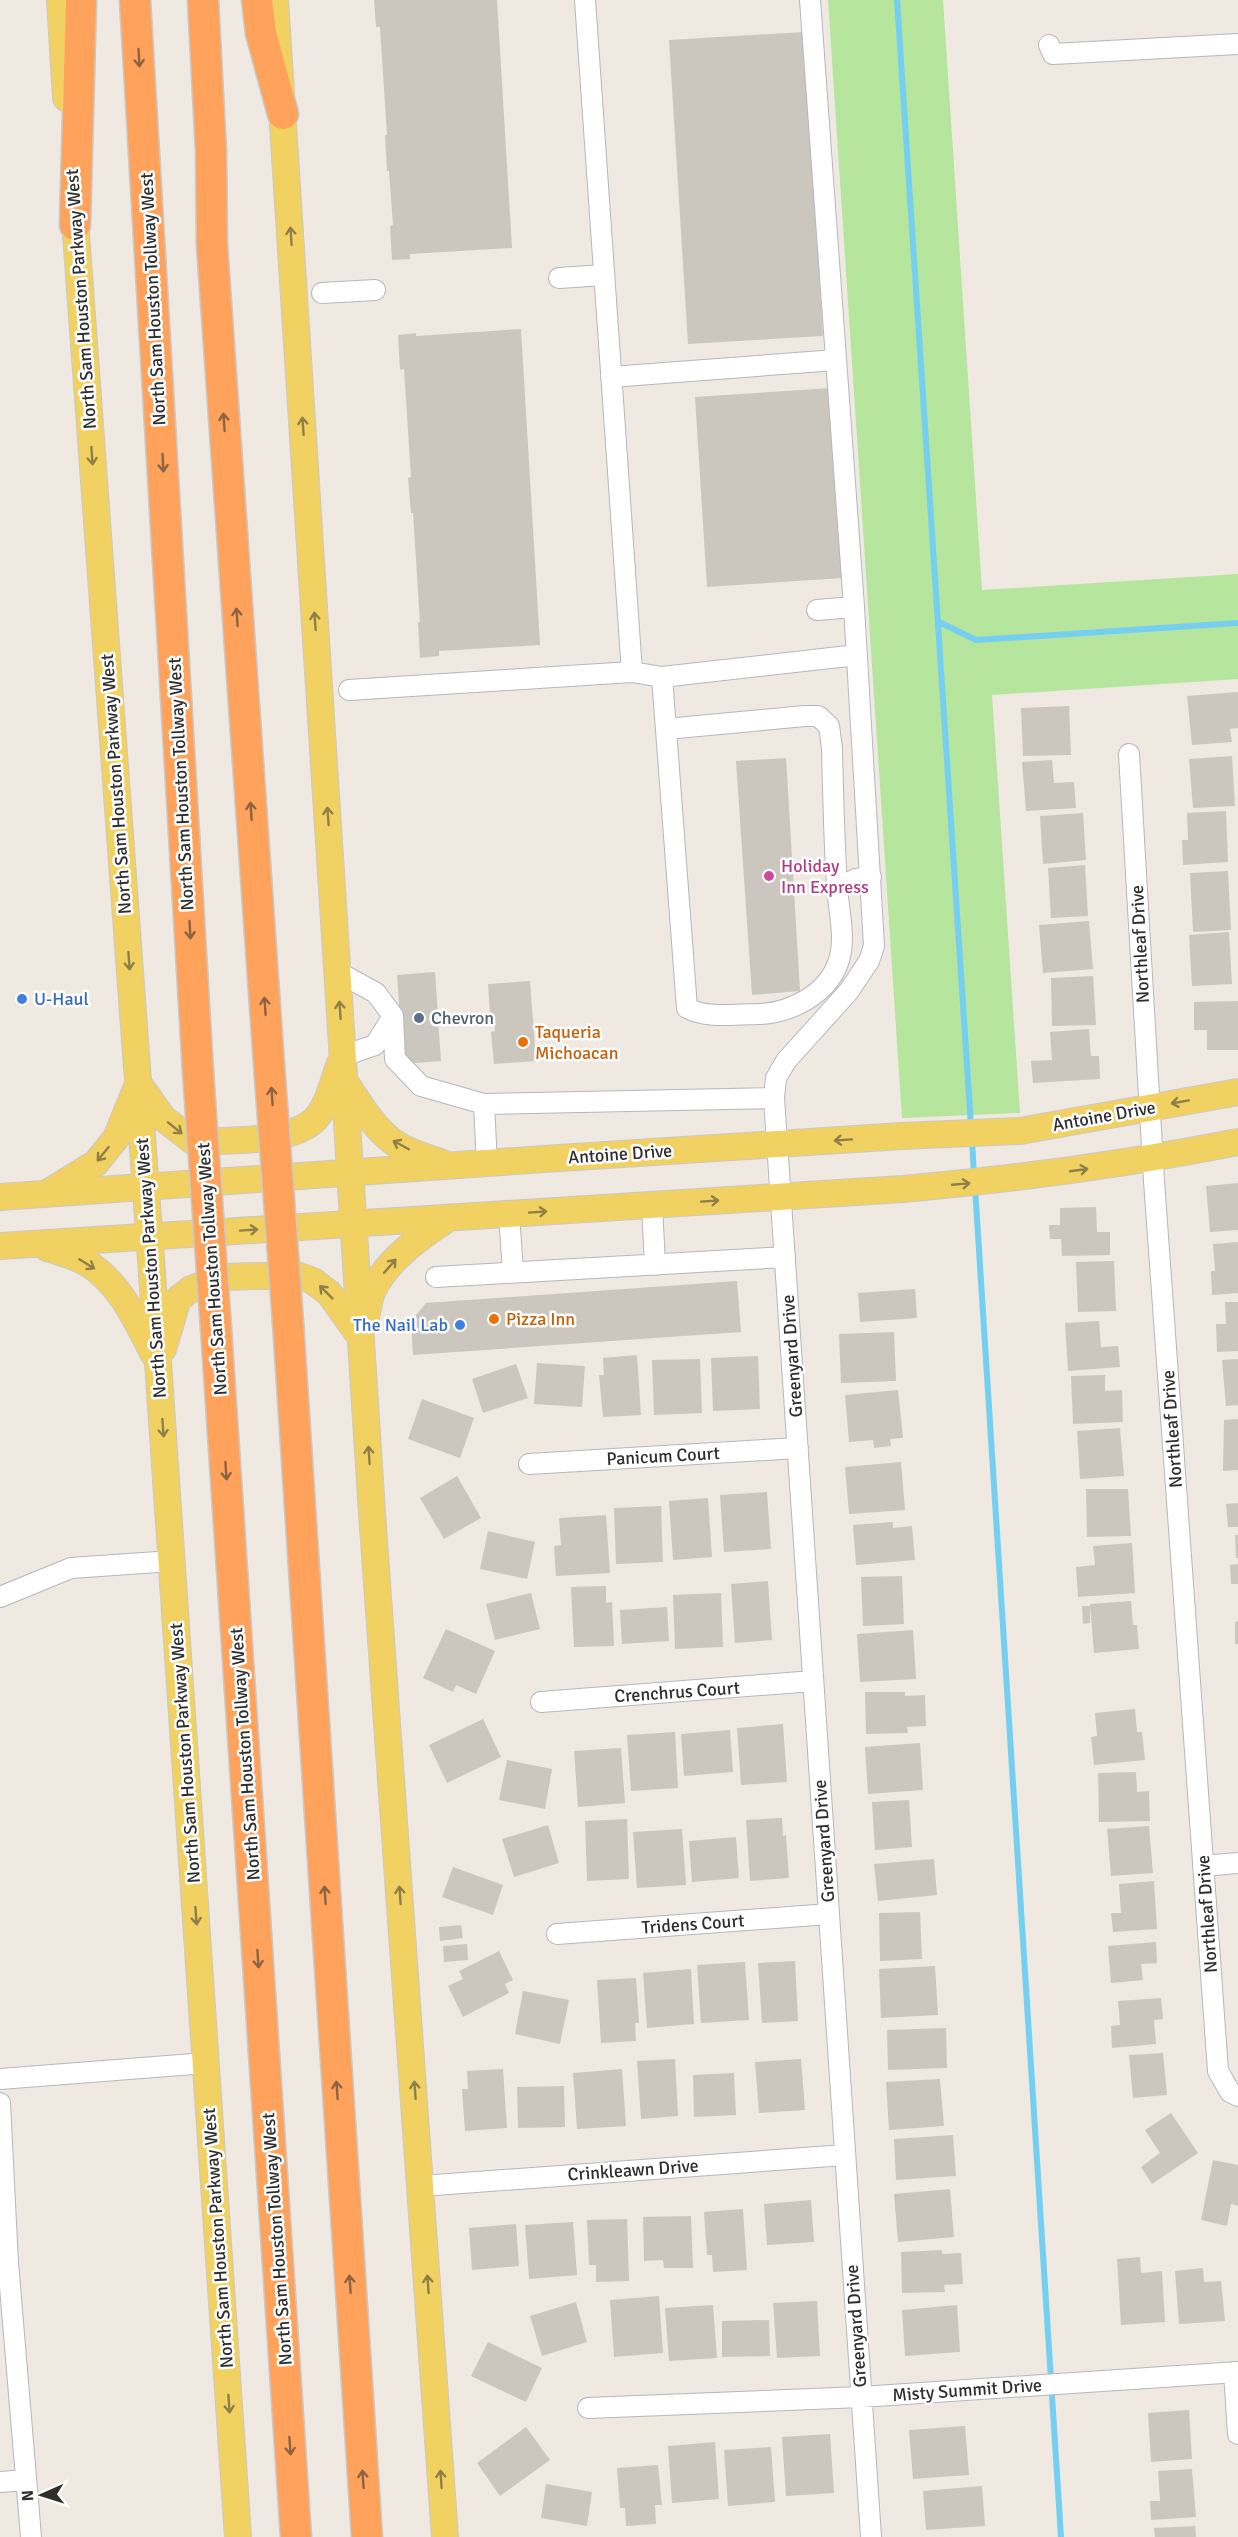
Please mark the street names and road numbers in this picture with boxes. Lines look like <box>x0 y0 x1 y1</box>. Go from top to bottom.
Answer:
street label: North Sam Houston Parkway West <box>61 168 101 430</box>
street label: North Sam Houston Tollway West <box>135 172 171 426</box>
street label: North Sam Houston Parkway West <box>96 653 136 915</box>
street label: North Sam Houston Tollway West <box>163 657 199 911</box>
street label: Northleaf Drive <box>1126 884 1154 1004</box>
street label: Antoine Drive <box>1051 1096 1157 1136</box>
street label: North Sam Houston Parkway West <box>131 1137 171 1399</box>
street label: Antoine Drive <box>567 1139 673 1169</box>
street label: North Sam Houston Tollway West <box>192 1142 232 1396</box>
street label: Greenyard Drive <box>777 1294 807 1418</box>
street label: Northleaf Drive <box>1157 1369 1187 1489</box>
street label: Panicum Court <box>606 1442 720 1470</box>
street label: North Sam Houston Parkway West <box>165 1622 205 1884</box>
street label: North Sam Houston Tollway West <box>225 1627 265 1881</box>
street label: Crenchrus Court <box>613 1677 741 1707</box>
street label: Greenyard Drive <box>809 1779 839 1903</box>
street label: Northleaf Drive <box>1192 1854 1222 1974</box>
street label: Tridens Court <box>641 1909 745 1939</box>
street label: North Sam Houston Parkway West <box>198 2107 238 2369</box>
street label: North Sam Houston Tollway West <box>257 2112 297 2366</box>
street label: Crinkleawn Drive <box>567 2154 699 2186</box>
street label: Greenyard Drive <box>841 2264 871 2388</box>
street label: Misty Summit Drive <box>891 2374 1043 2406</box>

